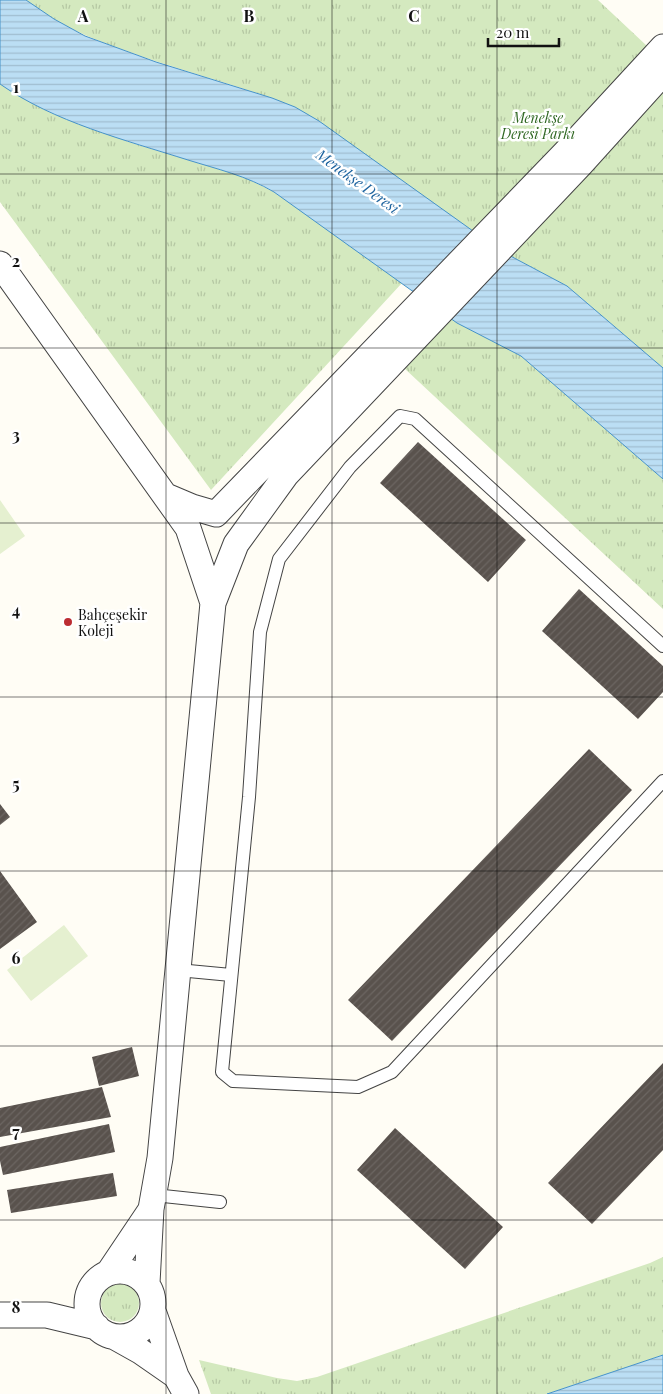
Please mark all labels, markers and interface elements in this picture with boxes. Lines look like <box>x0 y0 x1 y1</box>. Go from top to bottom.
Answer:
text: A <box>77 5 89 26</box>
text: B <box>244 5 255 26</box>
text: C <box>408 5 420 26</box>
scale bar <box>488 15 559 47</box>
text: 20 m <box>496 22 530 42</box>
text: 1 <box>13 76 19 97</box>
park label: Menekşe Deresi Parkı <box>500 108 575 143</box>
water label: Menekşe Deresi <box>312 144 404 218</box>
text: 2 <box>12 250 20 271</box>
text: 3 <box>12 424 20 445</box>
text: 4 <box>12 599 20 620</box>
place label: Bahçeşekir Koleji <box>78 605 148 640</box>
marker: Bahçeşekir Koleji <box>62 616 74 628</box>
text: 5 <box>12 773 20 794</box>
text: 6 <box>12 947 21 968</box>
text: 7 <box>12 1121 20 1142</box>
text: 8 <box>12 1296 21 1317</box>

